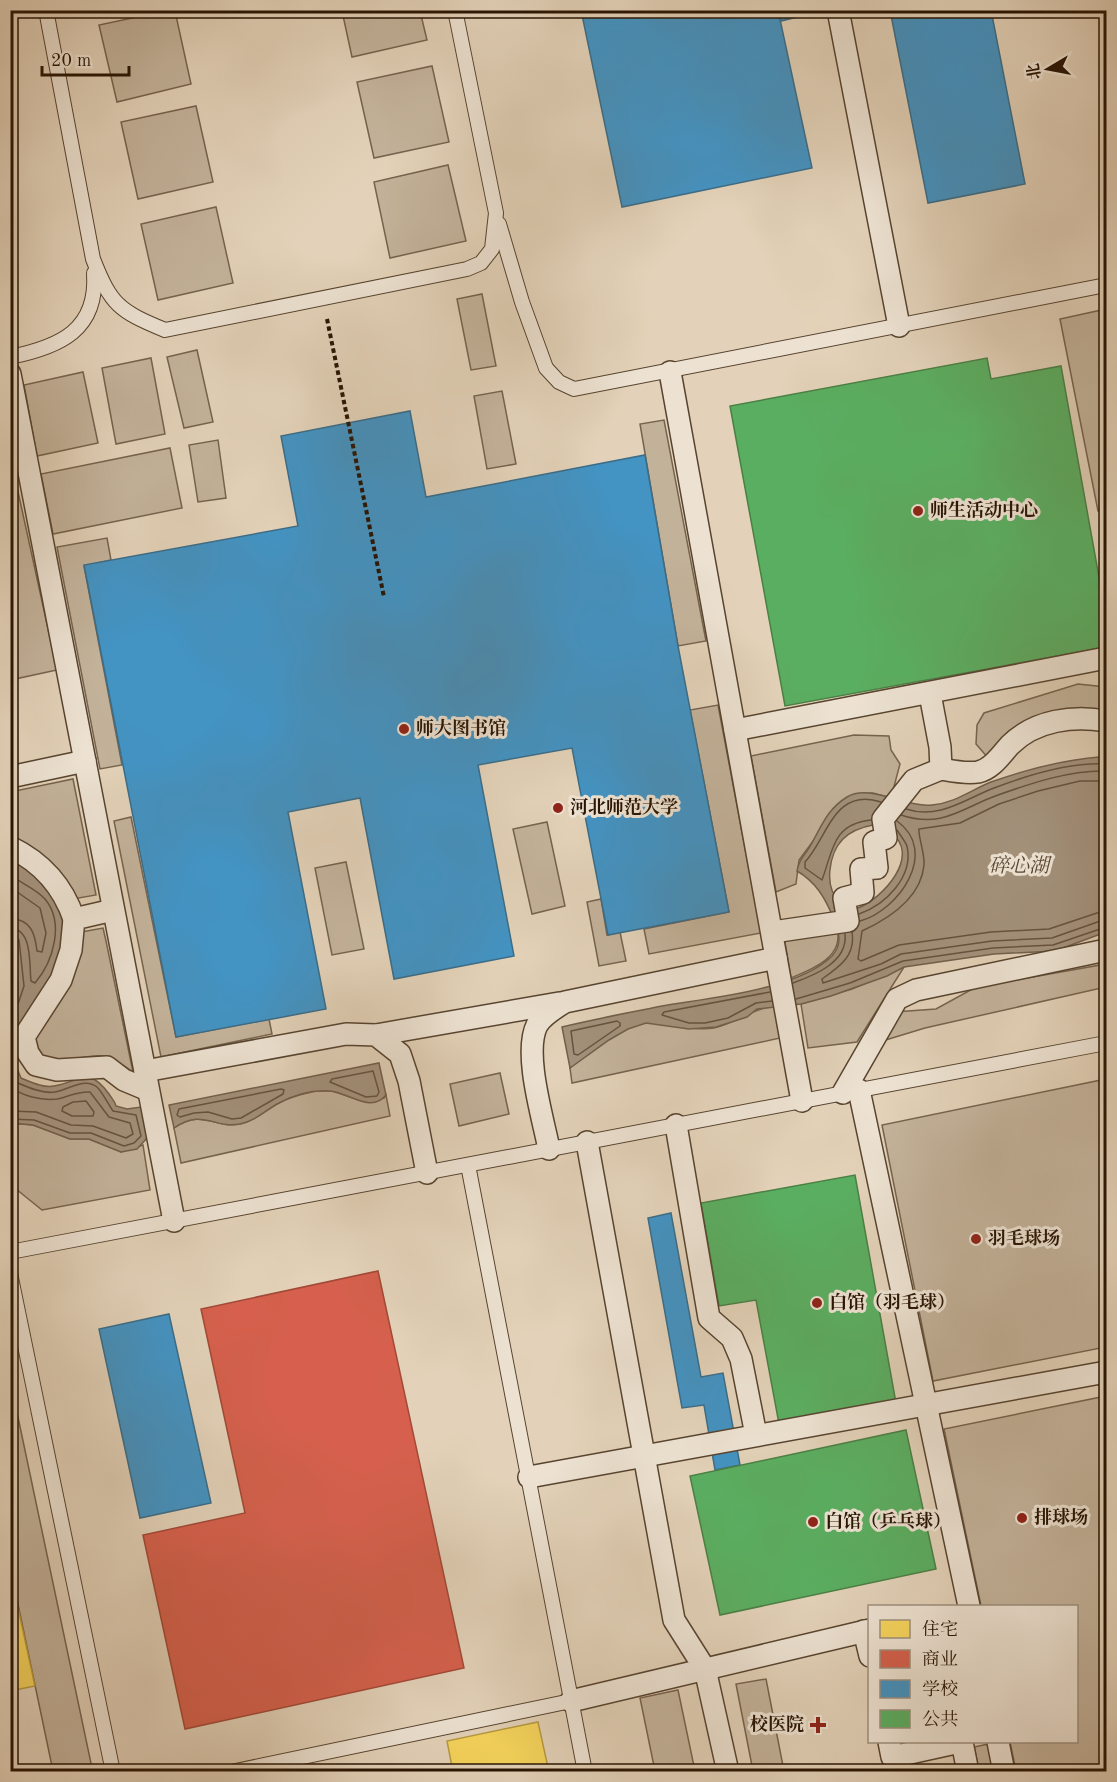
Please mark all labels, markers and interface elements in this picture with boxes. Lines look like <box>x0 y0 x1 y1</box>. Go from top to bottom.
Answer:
scale bar <box>42 39 129 77</box>
north arrow <box>1018 39 1078 99</box>
text: 20 m <box>51 52 91 70</box>
text: 北 <box>1024 62 1044 81</box>
place label: 师生活动中心 <box>930 500 1038 520</box>
marker: 师生活动中心 <box>911 504 925 518</box>
place label: 师大图书馆 <box>416 718 506 738</box>
marker: 师大图书馆 <box>397 722 411 736</box>
place label: 河北师范大学 <box>570 797 678 817</box>
marker: 河北师范大学 <box>551 801 565 815</box>
water label: 碎心湖 <box>989 855 1052 877</box>
place label: 羽毛球场 <box>988 1228 1060 1248</box>
marker: 羽毛球场 <box>969 1232 983 1246</box>
place label: 白馆（羽毛球） <box>829 1292 955 1312</box>
marker: 白馆（羽毛球） <box>810 1296 824 1310</box>
place label: 排球场 <box>1034 1507 1088 1527</box>
place label: 白馆（乒乓球） <box>825 1511 951 1531</box>
marker: 排球场 <box>1015 1511 1029 1525</box>
marker: 白馆（乒乓球） <box>806 1515 820 1529</box>
legend <box>868 1605 1078 1743</box>
text: 住宅 <box>922 1619 958 1639</box>
text: 商业 <box>922 1649 958 1669</box>
text: 学校 <box>922 1679 958 1699</box>
text: 公共 <box>922 1710 958 1729</box>
place label: 校医院 <box>750 1714 804 1734</box>
marker: 校医院 <box>809 1716 827 1734</box>

